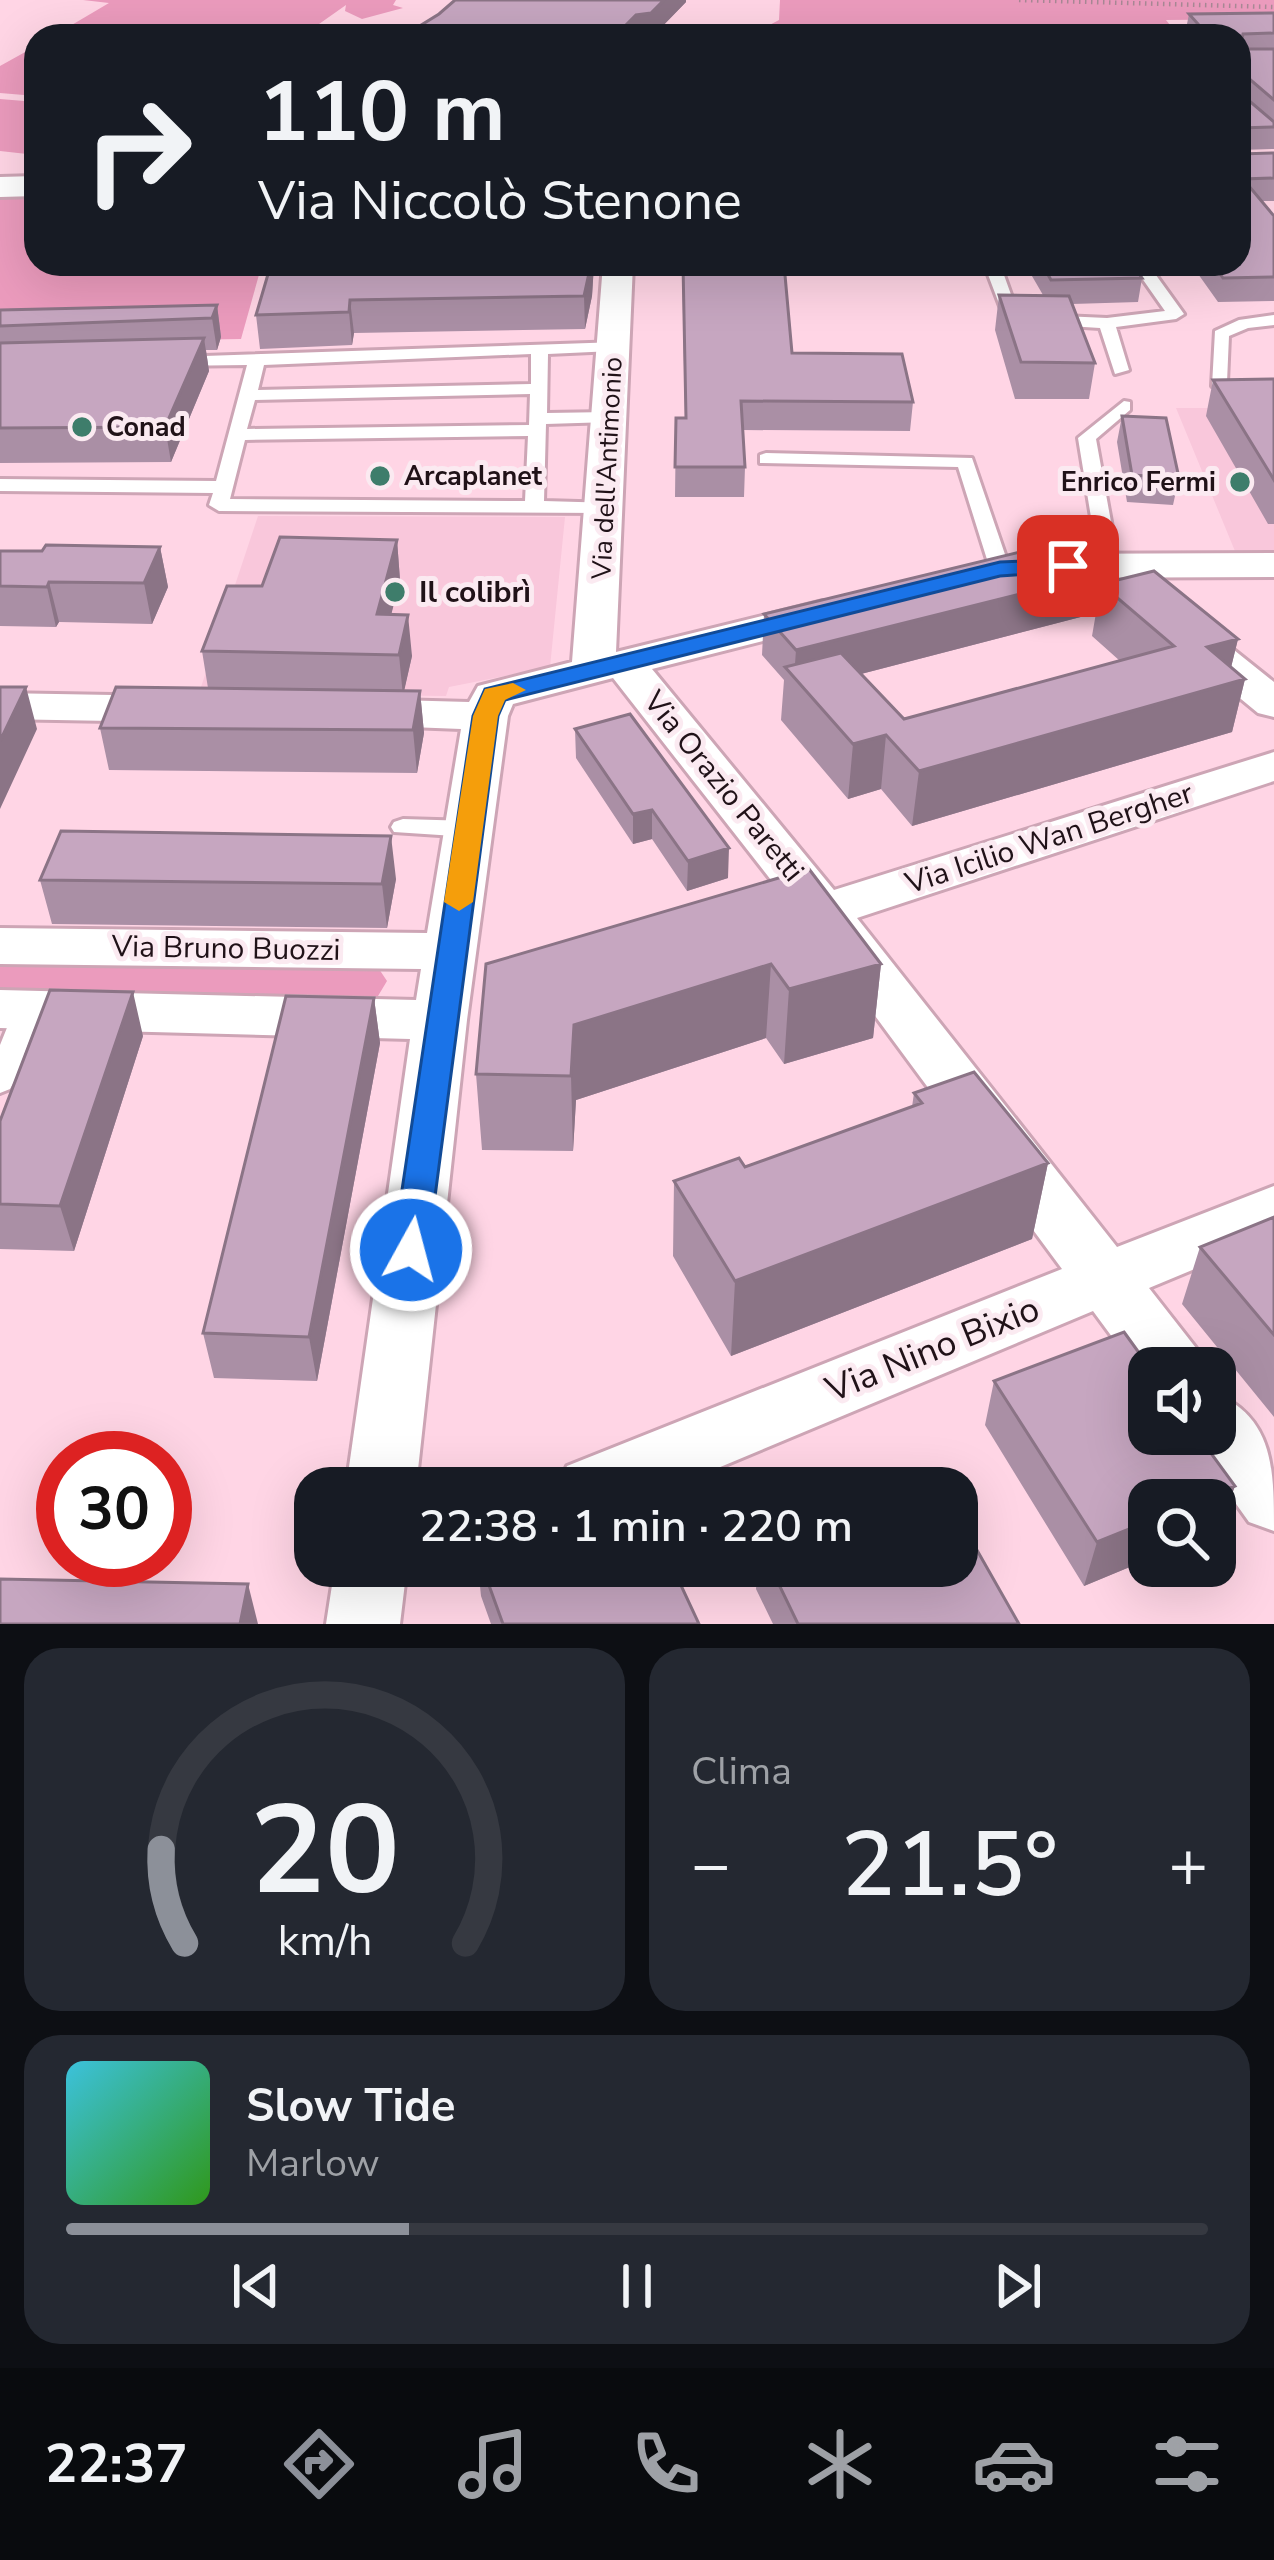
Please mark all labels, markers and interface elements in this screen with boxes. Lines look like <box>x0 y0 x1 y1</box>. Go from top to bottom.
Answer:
text: 110 m <box>258 55 506 170</box>
icon: right <box>60 72 216 228</box>
text: Via Niccolò Stenone <box>258 164 742 238</box>
street label: Via dell'Antimonio <box>583 356 632 581</box>
place label: Conad <box>106 409 186 446</box>
marker: Conad <box>69 414 95 440</box>
place label: Arcaplanet <box>404 458 543 495</box>
marker: Arcaplanet <box>367 463 393 489</box>
place label: Enrico Fermi <box>1061 464 1216 501</box>
marker: Enrico Fermi <box>1227 469 1253 495</box>
pin <box>1017 515 1119 617</box>
icon: arrive <box>1035 533 1101 599</box>
place label: Il colibrì <box>419 572 531 613</box>
marker: Il colibrì <box>382 579 408 605</box>
street label: Via Orazio Paretti <box>633 682 813 890</box>
street label: Via Icilio Wan Bergher <box>899 773 1198 905</box>
street label: Via Bruno Buozzi <box>110 926 341 971</box>
position arrow <box>348 1187 474 1313</box>
street label: Via Nino Bixio <box>818 1284 1047 1415</box>
map controls <box>1128 1347 1236 1587</box>
button: sound <box>1128 1347 1236 1455</box>
speed limit sign: 30 <box>36 1431 192 1587</box>
button: search <box>1128 1479 1236 1587</box>
text: 22:38 · 1 min · 220 m <box>419 1496 853 1557</box>
text: Clima <box>691 1745 792 1798</box>
text: 20 <box>250 1766 399 1936</box>
text: 21.5° <box>841 1804 1058 1927</box>
text: − <box>691 1820 731 1910</box>
text: + <box>1168 1820 1208 1910</box>
text: km/h <box>277 1911 372 1969</box>
text: Slow Tide <box>246 2076 455 2137</box>
text: Marlow <box>246 2137 380 2190</box>
icon: previous <box>223 2253 289 2319</box>
icon: pause <box>604 2253 670 2319</box>
icon: next <box>985 2253 1051 2319</box>
icon: directions <box>277 2422 361 2506</box>
icon: music <box>451 2422 535 2506</box>
icon: phone <box>624 2422 708 2506</box>
icon: climate <box>798 2422 882 2506</box>
icon: car <box>972 2422 1056 2506</box>
icon: filters <box>1145 2422 1229 2506</box>
text: 22:37 <box>45 2427 188 2501</box>

